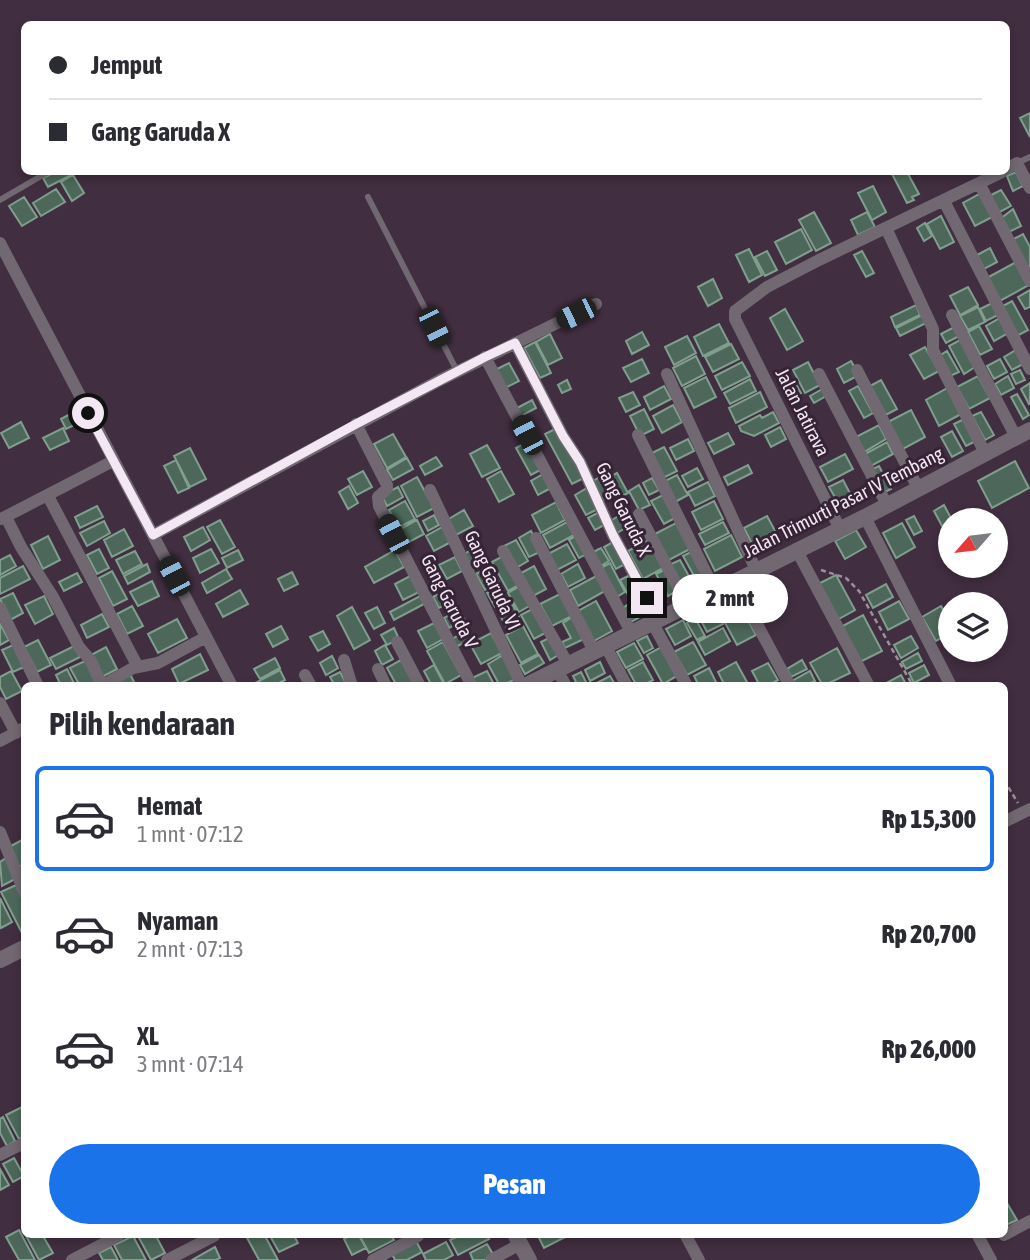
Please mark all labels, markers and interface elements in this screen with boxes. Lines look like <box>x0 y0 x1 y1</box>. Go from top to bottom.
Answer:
text: Jemput <box>91 50 162 80</box>
text: Gang Garuda X <box>91 117 230 147</box>
car <box>553 295 600 333</box>
car <box>416 304 453 350</box>
street label: Jalan Jatirava <box>771 364 835 460</box>
route start <box>72 397 104 429</box>
car <box>508 412 547 458</box>
street label: Jalan Trimurti Pasar IV Tembang <box>739 442 947 562</box>
street label: Gang Garuda X <box>592 459 656 560</box>
north arrow <box>938 508 1008 578</box>
map controls <box>938 508 1008 662</box>
car <box>374 511 413 557</box>
street label: Gang Garuda VI <box>460 527 526 633</box>
street label: Gang Garuda V <box>417 550 483 652</box>
car <box>155 553 194 599</box>
callout: 2 mnt <box>672 574 787 622</box>
route end <box>631 582 663 614</box>
text: 2 mnt <box>706 585 754 611</box>
button: layers <box>938 592 1008 662</box>
text: Pilih kendaraan <box>49 705 235 742</box>
icon: car <box>53 787 116 850</box>
text: Hemat <box>137 791 202 821</box>
text: Rp 15,300 <box>881 804 976 834</box>
text: 1 mnt · 07:12 <box>137 821 244 847</box>
icon: car <box>53 902 116 965</box>
text: Nyaman <box>137 906 218 936</box>
text: Rp 20,700 <box>881 919 976 949</box>
text: 2 mnt · 07:13 <box>137 936 244 962</box>
icon: car <box>53 1017 116 1080</box>
text: XL <box>137 1021 159 1051</box>
text: Rp 26,000 <box>881 1034 976 1064</box>
text: 3 mnt · 07:14 <box>137 1051 244 1077</box>
button: Pesan <box>49 1144 980 1224</box>

